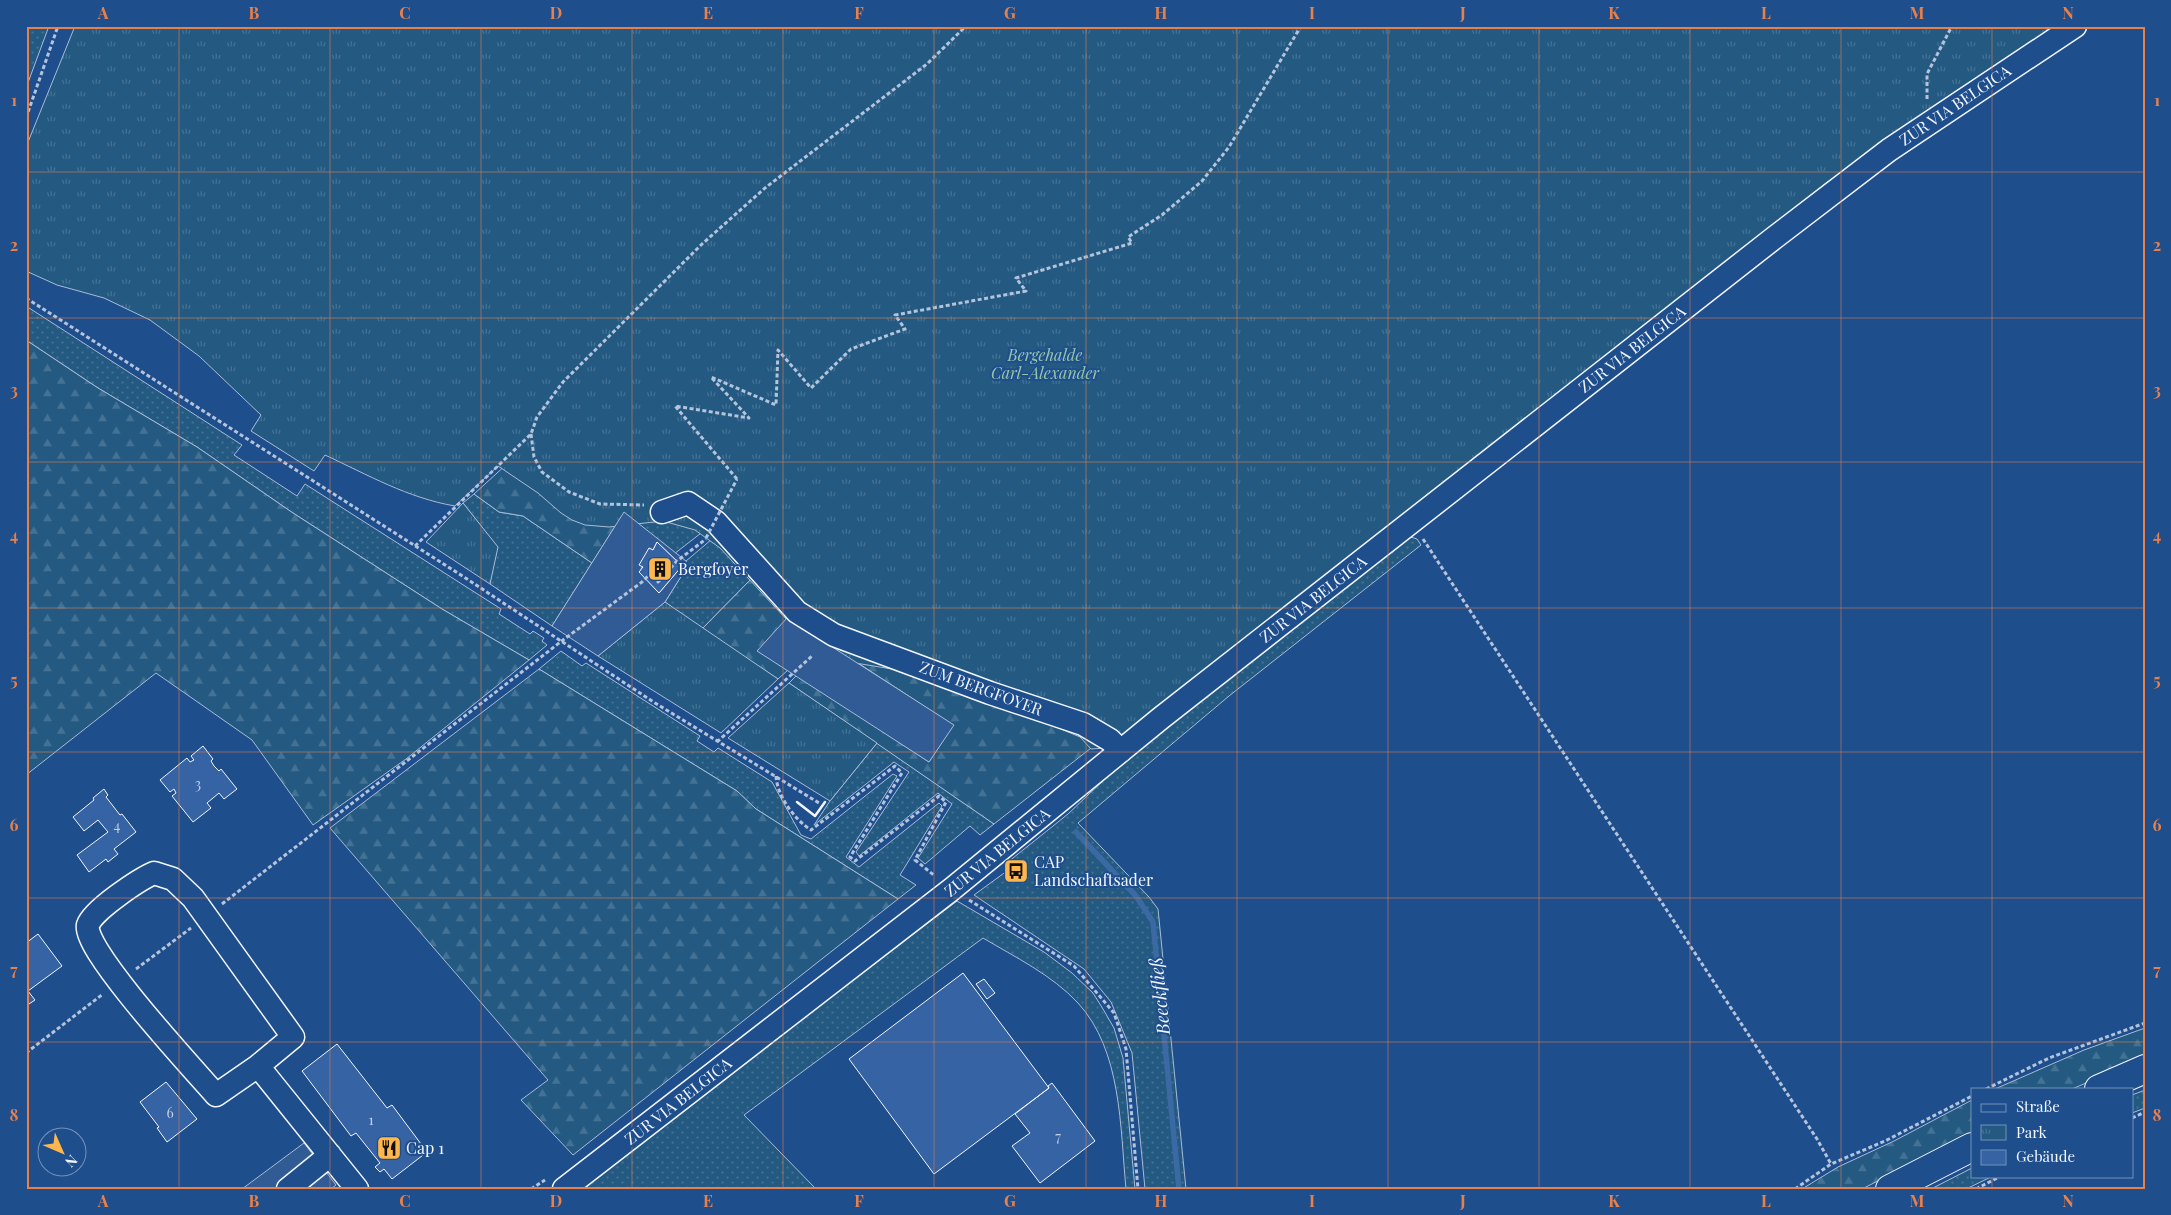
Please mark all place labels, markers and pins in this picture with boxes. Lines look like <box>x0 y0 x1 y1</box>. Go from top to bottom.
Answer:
building icon: Bergfoyer <box>647 556 673 582</box>
place label: Bergfoyer <box>678 558 748 579</box>
place label: CAP Landschaftsader <box>1034 851 1153 890</box>
bus stop icon: CAP Landschaftsader <box>1003 858 1029 884</box>
restaurant icon: Cap 1 <box>376 1135 402 1161</box>
place label: Cap 1 <box>406 1137 444 1158</box>

